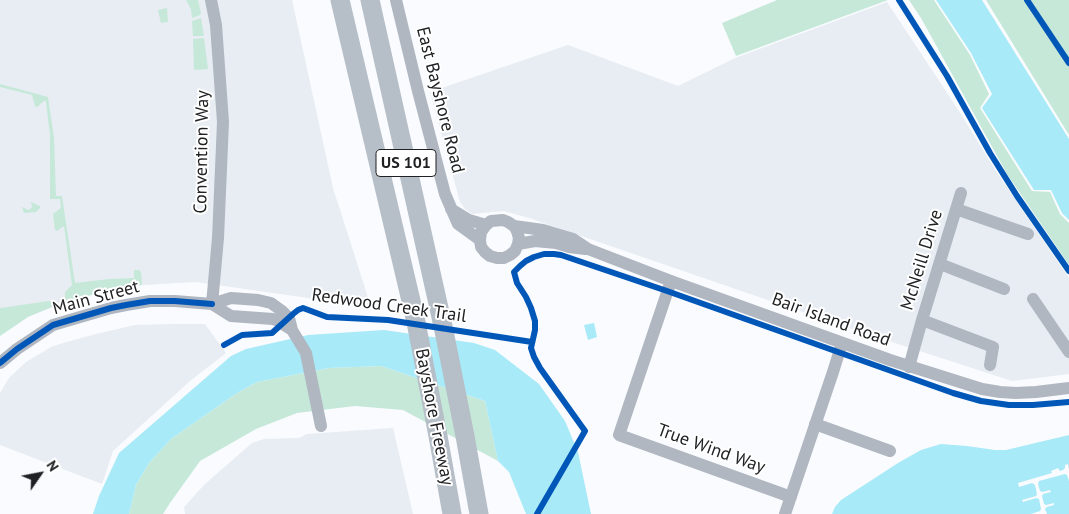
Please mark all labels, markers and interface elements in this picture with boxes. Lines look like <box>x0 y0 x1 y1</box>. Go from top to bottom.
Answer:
street label: East Bayshore Road <box>411 25 469 175</box>
street label: Convention Way <box>190 90 214 214</box>
road number: US 101 <box>376 150 436 177</box>
street label: McNeill Drive <box>896 207 948 313</box>
street label: Main Street <box>50 276 142 320</box>
street label: Redwood Creek Trail <box>310 284 468 328</box>
street label: Bair Island Road <box>769 289 893 351</box>
street label: Bayshore Freeway <box>410 347 458 487</box>
street label: True Wind Way <box>654 419 768 479</box>
north arrow <box>15 449 65 499</box>
text: N <box>43 457 63 475</box>

